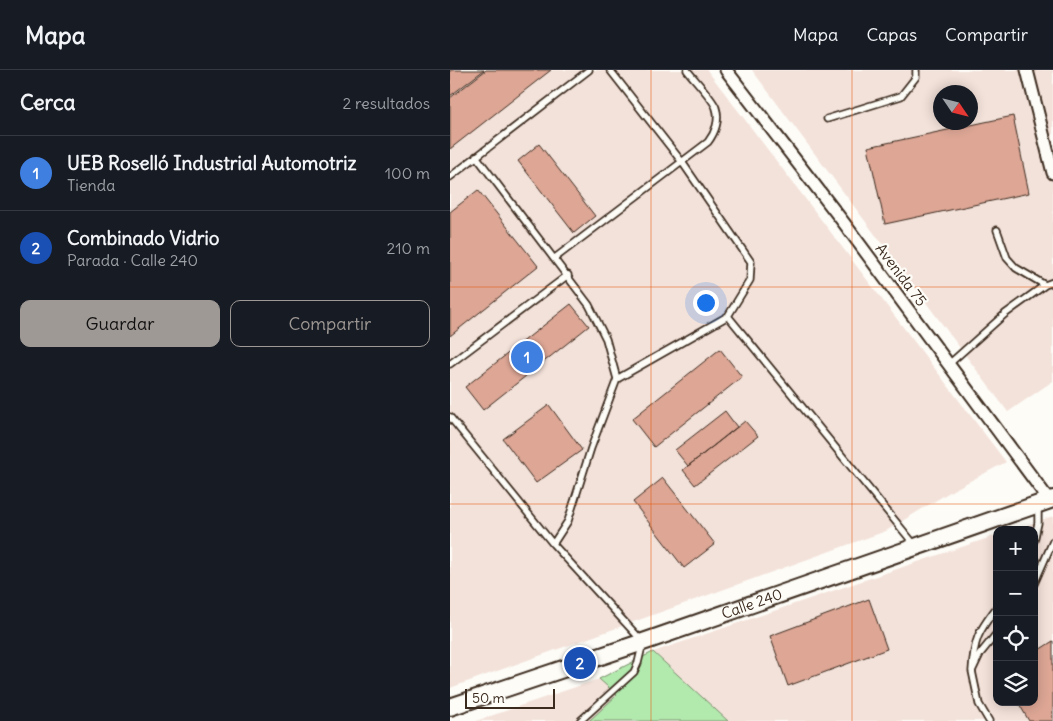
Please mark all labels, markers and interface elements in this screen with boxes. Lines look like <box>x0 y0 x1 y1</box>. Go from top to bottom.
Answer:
text: Mapa <box>25 20 85 50</box>
text: Mapa <box>793 23 838 46</box>
text: Capas <box>866 23 917 46</box>
text: Compartir <box>945 23 1028 46</box>
north arrow <box>933 85 978 130</box>
text: Cerca <box>20 89 75 116</box>
text: 2 resultados <box>342 93 430 113</box>
text: UEB Roselló Industrial Automotriz <box>67 151 357 175</box>
text: 1 <box>33 163 39 183</box>
text: 100 m <box>385 163 430 183</box>
text: Tienda <box>67 175 115 195</box>
text: Combinado Vidrio <box>67 226 220 250</box>
text: 2 <box>32 238 40 258</box>
text: 210 m <box>387 238 430 258</box>
street label: Avenida 75 <box>872 239 931 310</box>
text: Parada · Calle 240 <box>67 250 198 270</box>
your location <box>693 290 719 316</box>
button: Guardar <box>20 300 220 347</box>
button: Compartir <box>230 300 430 347</box>
pin: 1 <box>511 338 543 376</box>
map controls <box>993 526 1038 706</box>
button: + <box>993 526 1038 571</box>
button: − <box>993 571 1038 616</box>
street label: Calle 240 <box>719 584 785 623</box>
button: locate <box>993 616 1038 661</box>
pin: 2 <box>564 644 596 682</box>
button: layers <box>993 661 1038 706</box>
scale bar <box>465 686 555 709</box>
text: 50 m <box>472 689 505 707</box>

